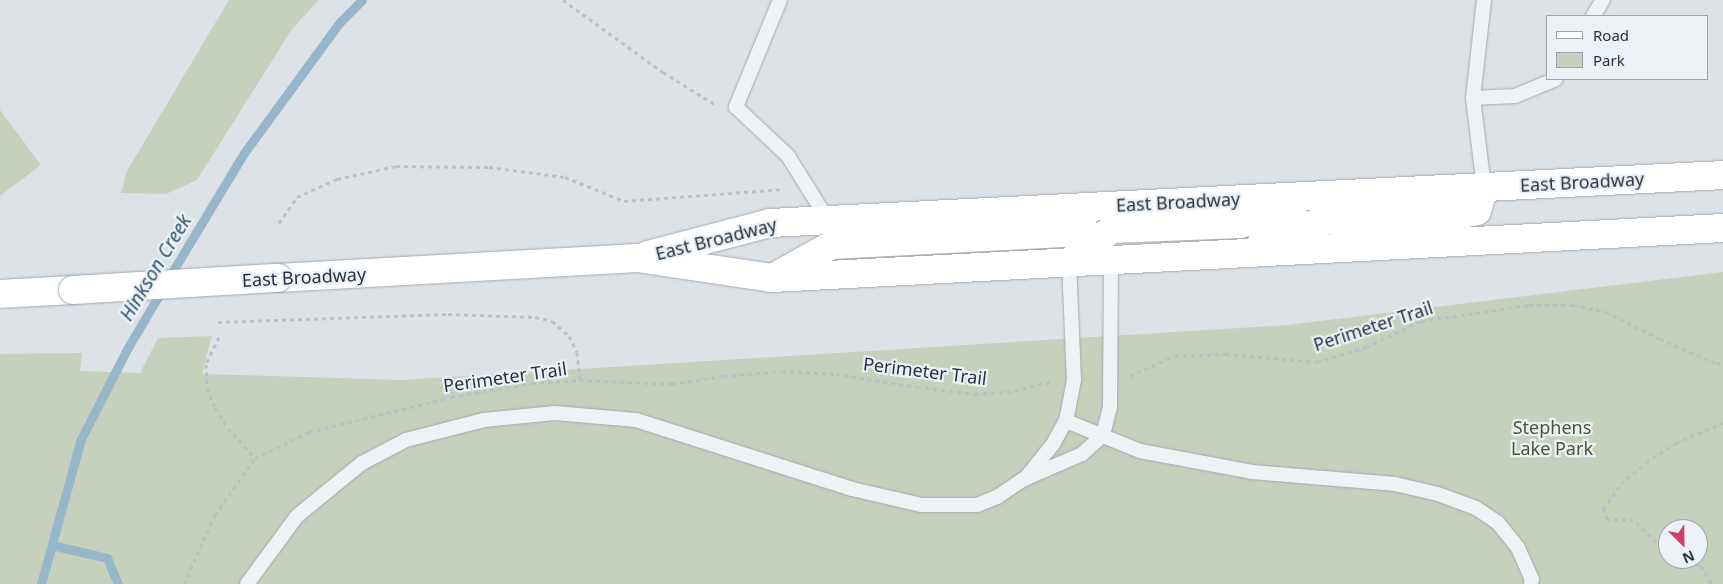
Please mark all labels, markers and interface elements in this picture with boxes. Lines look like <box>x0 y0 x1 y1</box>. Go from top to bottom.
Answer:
legend <box>1546 15 1708 80</box>
text: Road <box>1593 25 1629 45</box>
text: Park <box>1593 50 1625 70</box>
street label: East Broadway <box>1519 168 1645 196</box>
street label: East Broadway <box>1115 188 1241 216</box>
water label: Hinkson Creek <box>115 211 197 325</box>
street label: East Broadway <box>653 214 779 264</box>
street label: East Broadway <box>241 263 367 291</box>
street label: Perimeter Trail <box>1310 297 1436 355</box>
street label: Perimeter Trail <box>862 353 988 389</box>
street label: Perimeter Trail <box>442 358 568 396</box>
park label: Stephens Lake Park <box>1511 417 1593 459</box>
north arrow <box>1658 519 1708 569</box>
text: N <box>1680 546 1698 568</box>

